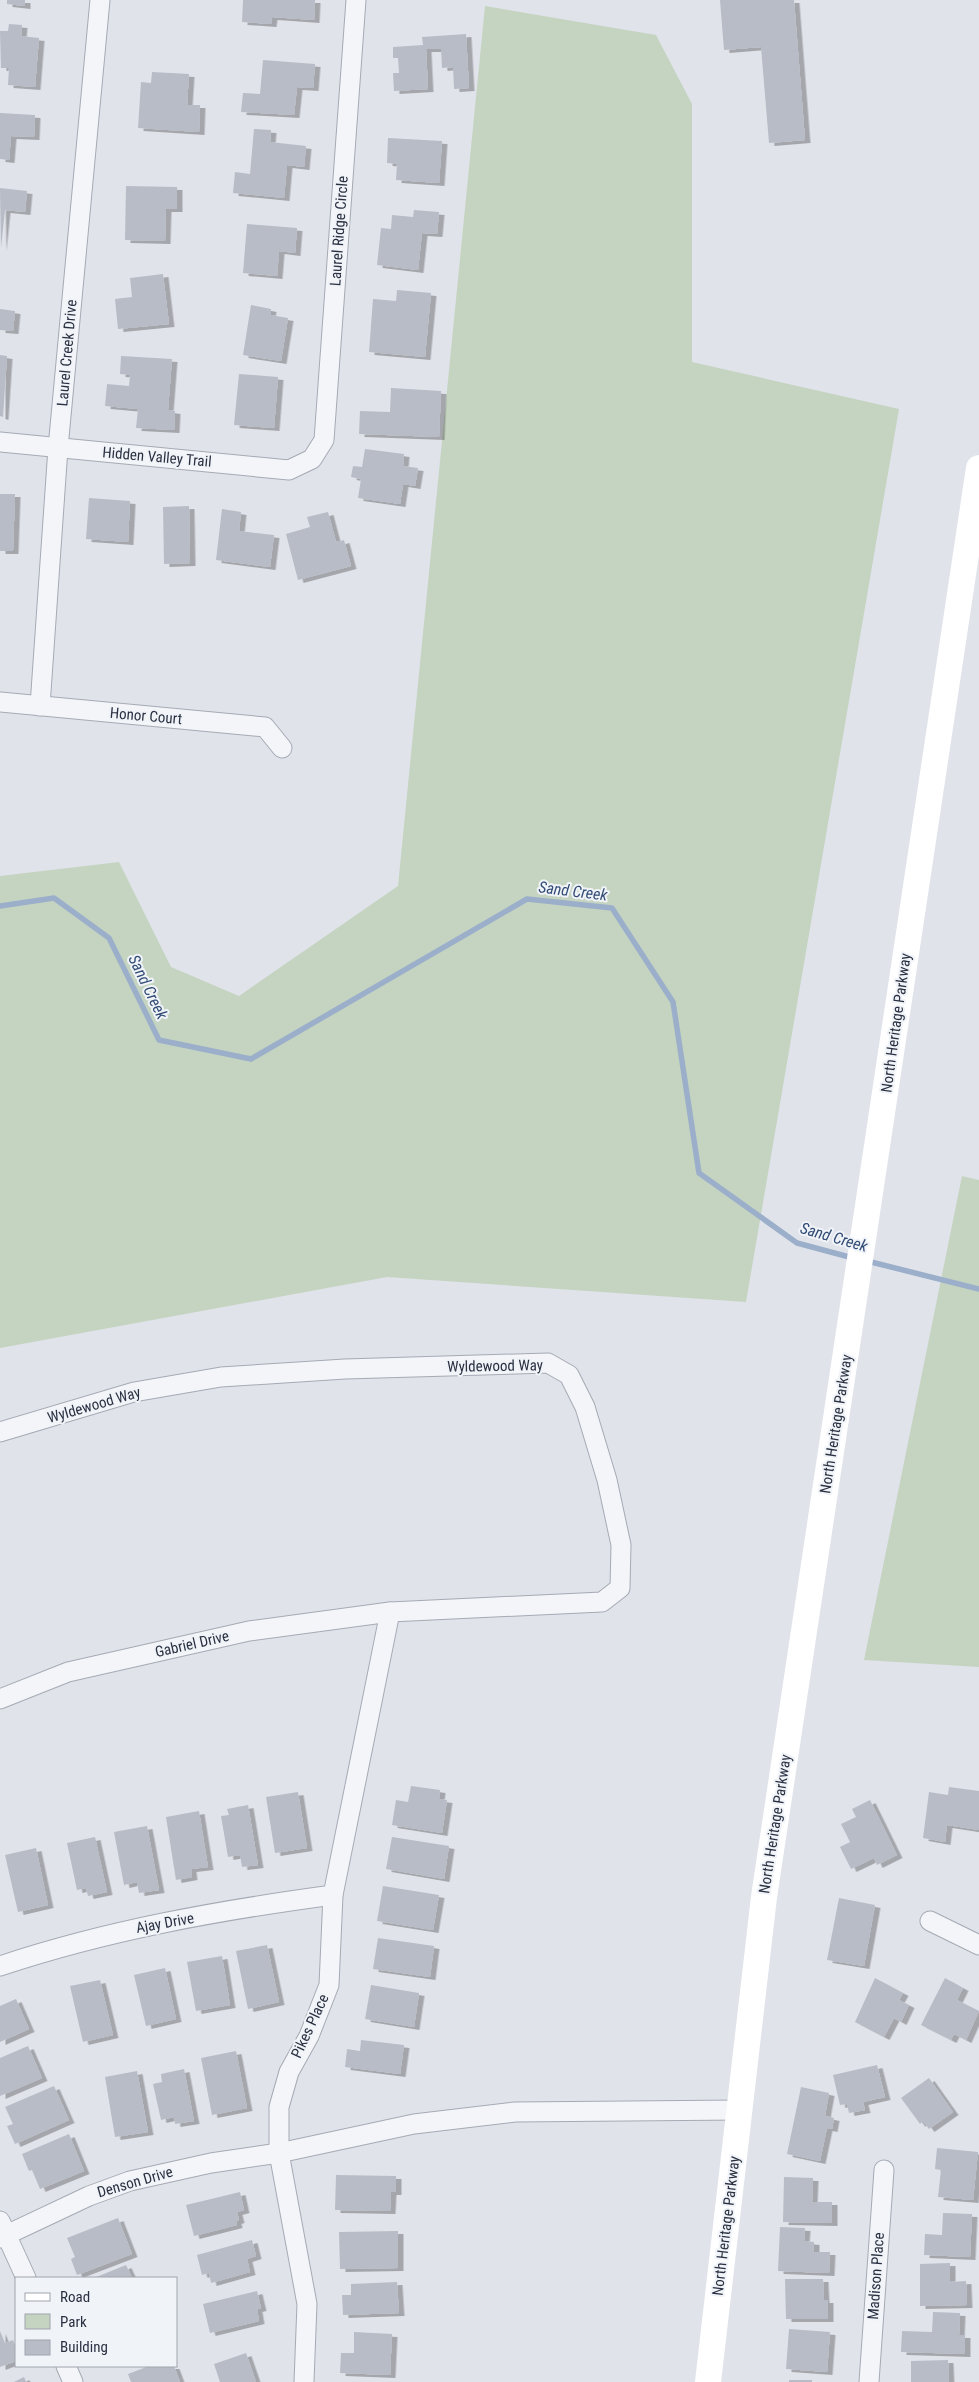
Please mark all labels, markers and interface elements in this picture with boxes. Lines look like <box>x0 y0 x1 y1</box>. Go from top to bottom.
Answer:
street label: Laurel Ridge Circle <box>326 175 352 287</box>
street label: Laurel Creek Drive <box>53 299 81 407</box>
street label: Hidden Valley Trail <box>102 443 212 471</box>
street label: Honor Court <box>109 704 183 728</box>
water label: Sand Creek <box>537 877 610 905</box>
water label: Sand Creek <box>124 952 172 1023</box>
street label: North Heritage Parkway <box>877 952 915 1094</box>
water label: Sand Creek <box>798 1218 871 1256</box>
street label: North Heritage Parkway <box>816 1353 856 1495</box>
street label: Wyldewood Way <box>447 1356 543 1376</box>
street label: Wyldewood Way <box>45 1383 143 1427</box>
street label: Gabriel Drive <box>153 1627 231 1661</box>
street label: North Heritage Parkway <box>755 1753 795 1895</box>
street label: Ajay Drive <box>135 1909 195 1937</box>
street label: Pikes Place <box>287 1991 333 2061</box>
street label: North Heritage Parkway <box>709 2155 743 2297</box>
street label: Denson Drive <box>95 2163 175 2201</box>
street label: Madison Place <box>864 2232 888 2320</box>
legend <box>15 2277 178 2367</box>
text: Road <box>60 2288 90 2306</box>
text: Park <box>60 2313 87 2331</box>
text: Building <box>60 2338 108 2356</box>

